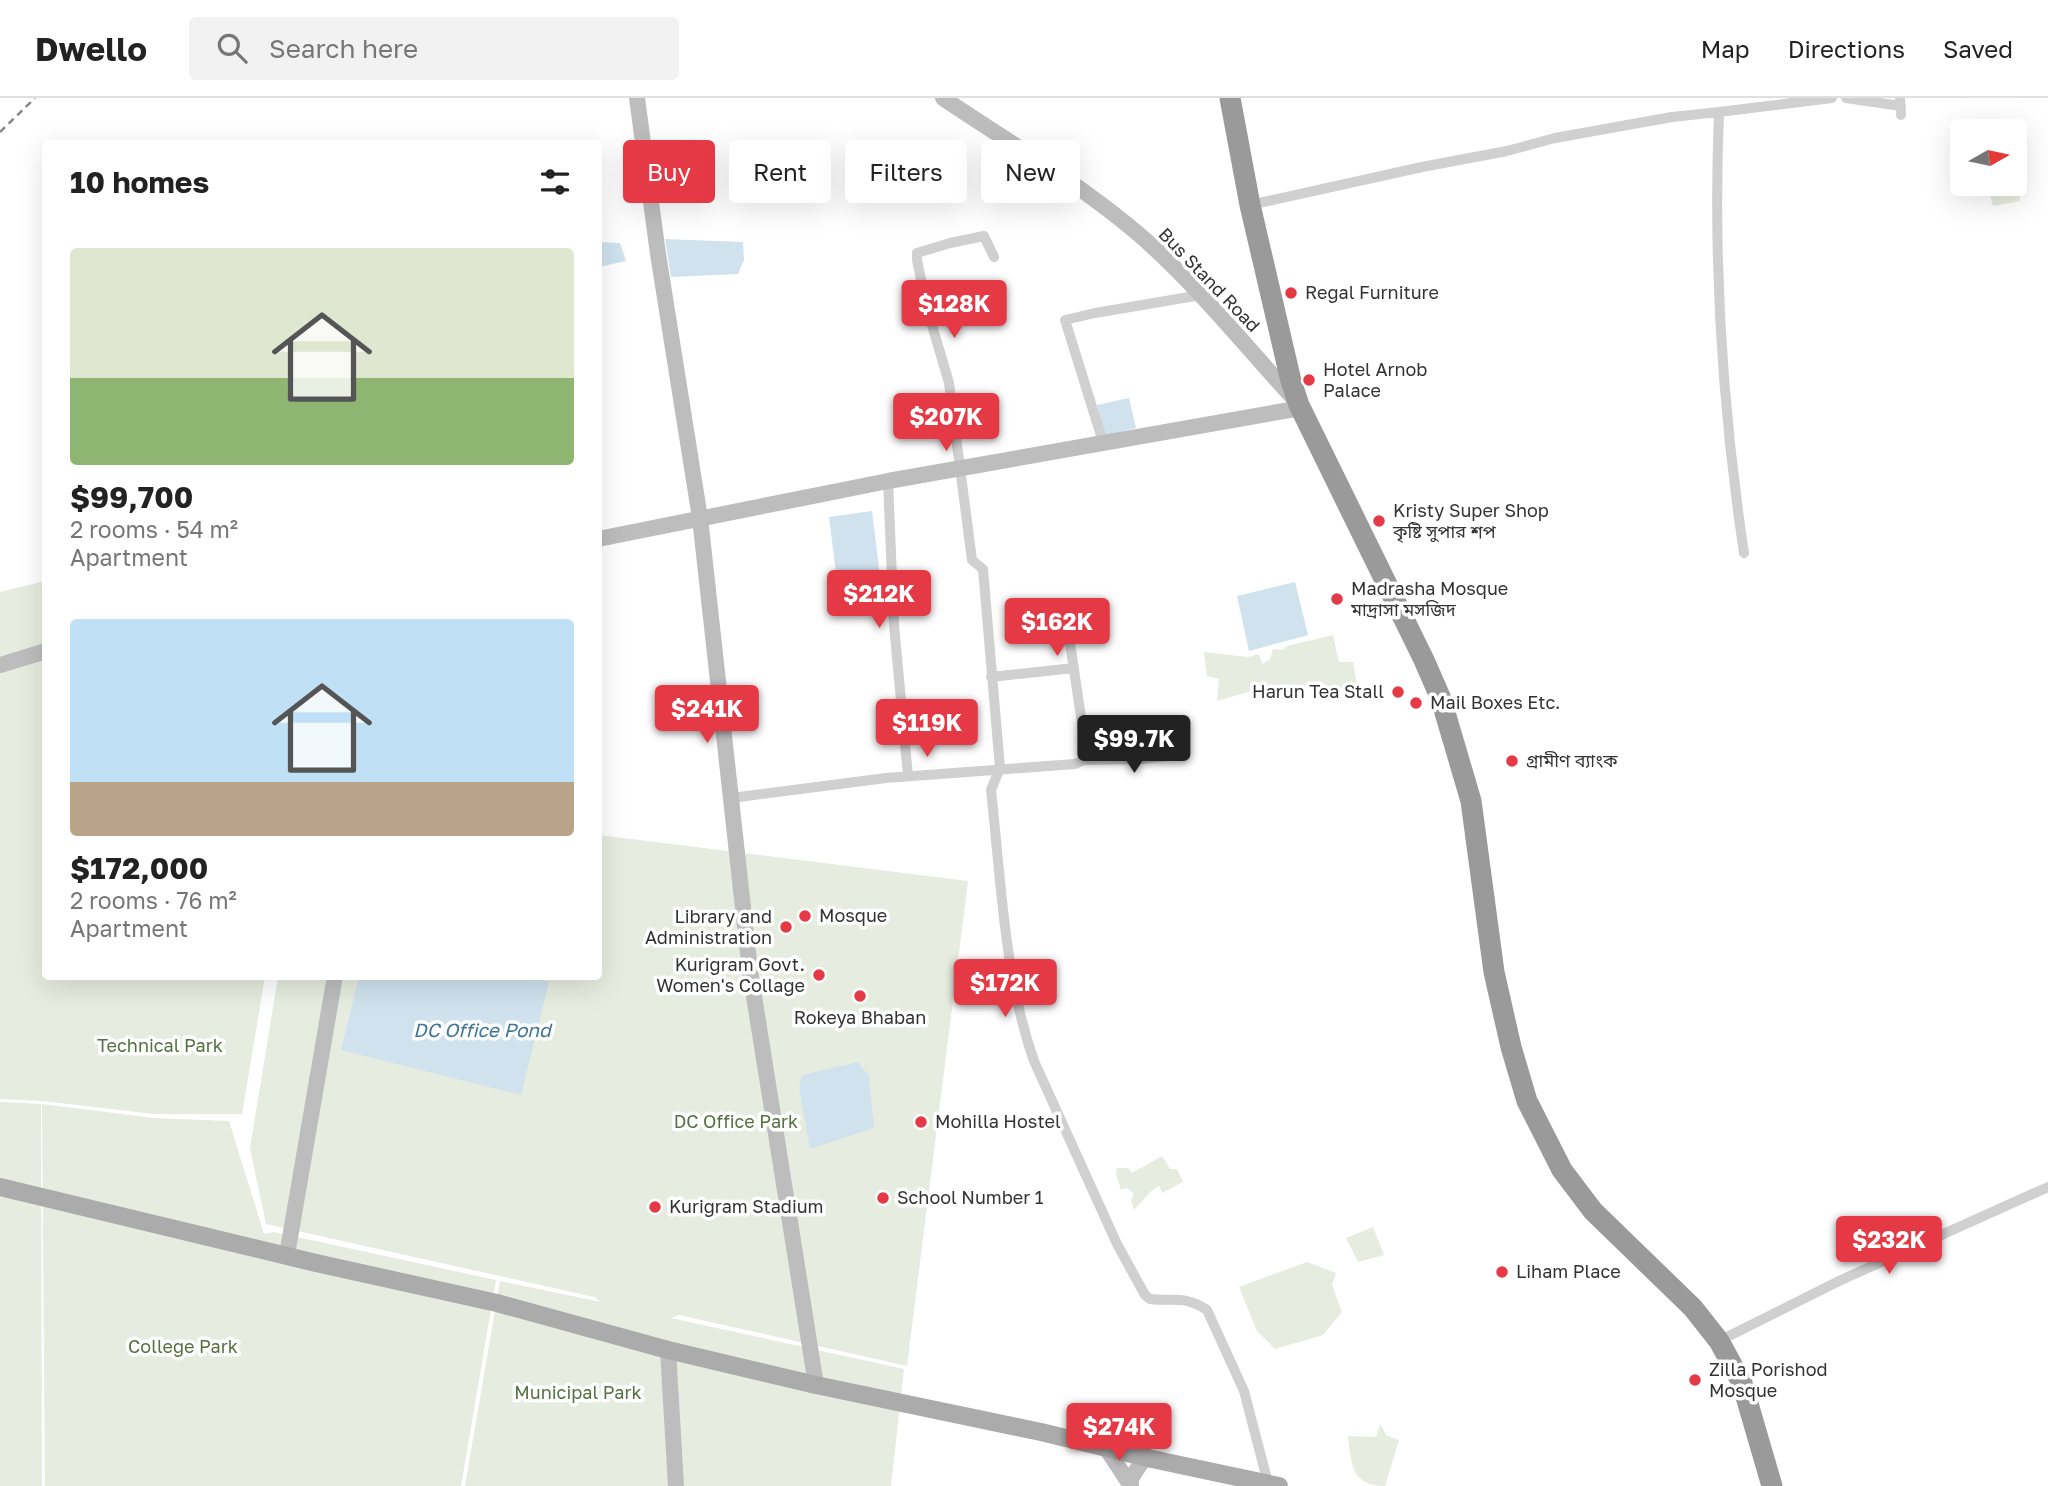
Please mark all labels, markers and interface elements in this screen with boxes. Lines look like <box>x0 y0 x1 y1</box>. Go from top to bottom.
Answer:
search box <box>189 17 679 80</box>
text: Dwello <box>35 29 147 68</box>
icon: search <box>213 29 251 67</box>
text: Search here <box>269 33 418 64</box>
text: Map <box>1701 34 1750 63</box>
text: Directions <box>1788 34 1905 63</box>
text: Saved <box>1943 34 2013 63</box>
north arrow <box>1950 119 2026 196</box>
map controls <box>1950 119 2027 196</box>
chip: Buy <box>623 140 715 203</box>
chip: Rent <box>729 140 831 203</box>
chip: Filters <box>845 140 967 203</box>
chip: New <box>981 140 1080 203</box>
icon: filters <box>536 163 574 201</box>
text: 10 homes <box>70 164 209 200</box>
street label: Bus Stand Road <box>1154 223 1265 336</box>
pin: $128K <box>905 280 1003 340</box>
place label: Regal Furniture <box>1305 281 1439 303</box>
marker: Regal Furniture <box>1283 285 1299 301</box>
text: $128K <box>918 289 990 317</box>
icon: home <box>259 294 385 420</box>
place label: Hotel Arnob Palace <box>1323 358 1427 401</box>
marker: Hotel Arnob Palace <box>1301 372 1317 388</box>
pin: $207K <box>897 394 995 453</box>
text: $207K <box>909 402 983 430</box>
text: $99,700 <box>70 479 193 515</box>
place label: Kristy Super Shop কৃষ্টি সুপার শপ <box>1392 499 1549 543</box>
marker: Kristy Super Shop কৃষ্টি সুপার শপ <box>1371 513 1387 529</box>
text: 2 rooms · 54 m² <box>70 515 238 543</box>
text: Apartment <box>70 543 188 571</box>
pin: $212K <box>830 570 928 630</box>
place label: Madrasha Mosque মাদ্রাসা মসজিদ <box>1350 577 1508 620</box>
text: $212K <box>843 579 915 607</box>
marker: Madrasha Mosque মাদ্রাসা মসজিদ <box>1329 591 1345 607</box>
pin: $162K <box>1008 598 1106 658</box>
text: $162K <box>1021 607 1093 635</box>
icon: home <box>259 665 385 791</box>
place label: Harun Tea Stall <box>1252 680 1384 702</box>
marker: Harun Tea Stall <box>1390 684 1406 700</box>
pin: $241K <box>658 686 756 745</box>
place label: Mail Boxes Etc. <box>1430 691 1560 713</box>
text: $241K <box>671 694 743 722</box>
marker: Mail Boxes Etc. <box>1408 695 1424 711</box>
pin: $119K <box>878 700 976 759</box>
text: $119K <box>892 708 962 736</box>
pin: $99.7K <box>1077 716 1191 775</box>
text: $99.7K <box>1093 724 1175 752</box>
place label: গ্রামীণ ব্যাংক <box>1526 749 1618 771</box>
marker: গ্রামীণ ব্যাংক <box>1504 753 1520 769</box>
text: $172,000 <box>70 850 208 886</box>
text: 2 rooms · 76 m² <box>70 886 237 914</box>
place label: Mosque <box>819 904 887 926</box>
place label: Library and Administration <box>645 905 772 948</box>
marker: Mosque <box>797 908 813 924</box>
text: Apartment <box>70 914 188 942</box>
marker: Library and Administration <box>778 919 794 935</box>
place label: Kurigram Govt. Women's Collage <box>656 953 805 996</box>
pin: $172K <box>956 960 1054 1019</box>
marker: Kurigram Govt. Women's Collage <box>811 967 827 983</box>
text: $172K <box>970 968 1040 996</box>
marker: Rokeya Bhaban <box>852 988 868 1004</box>
place label: Rokeya Bhaban <box>794 1006 926 1028</box>
water label: DC Office Pond <box>413 1018 553 1041</box>
park label: Technical Park <box>97 1034 223 1056</box>
park label: DC Office Park <box>674 1110 798 1132</box>
place label: Mohilla Hostel <box>935 1110 1061 1132</box>
marker: Mohilla Hostel <box>913 1114 929 1130</box>
place label: School Number 1 <box>897 1186 1044 1208</box>
marker: School Number 1 <box>875 1190 891 1206</box>
place label: Kurigram Stadium <box>669 1195 824 1217</box>
marker: Kurigram Stadium <box>647 1199 663 1215</box>
pin: $232K <box>1840 1216 1938 1276</box>
text: $232K <box>1852 1225 1926 1253</box>
place label: Liham Place <box>1516 1260 1621 1282</box>
marker: Liham Place <box>1494 1264 1510 1280</box>
park label: College Park <box>128 1335 238 1357</box>
place label: Zilla Porishod Mosque <box>1709 1358 1828 1401</box>
marker: Zilla Porishod Mosque <box>1687 1372 1703 1388</box>
park label: Municipal Park <box>514 1381 642 1403</box>
pin: $274K <box>1070 1404 1168 1463</box>
text: $274K <box>1082 1412 1156 1440</box>

